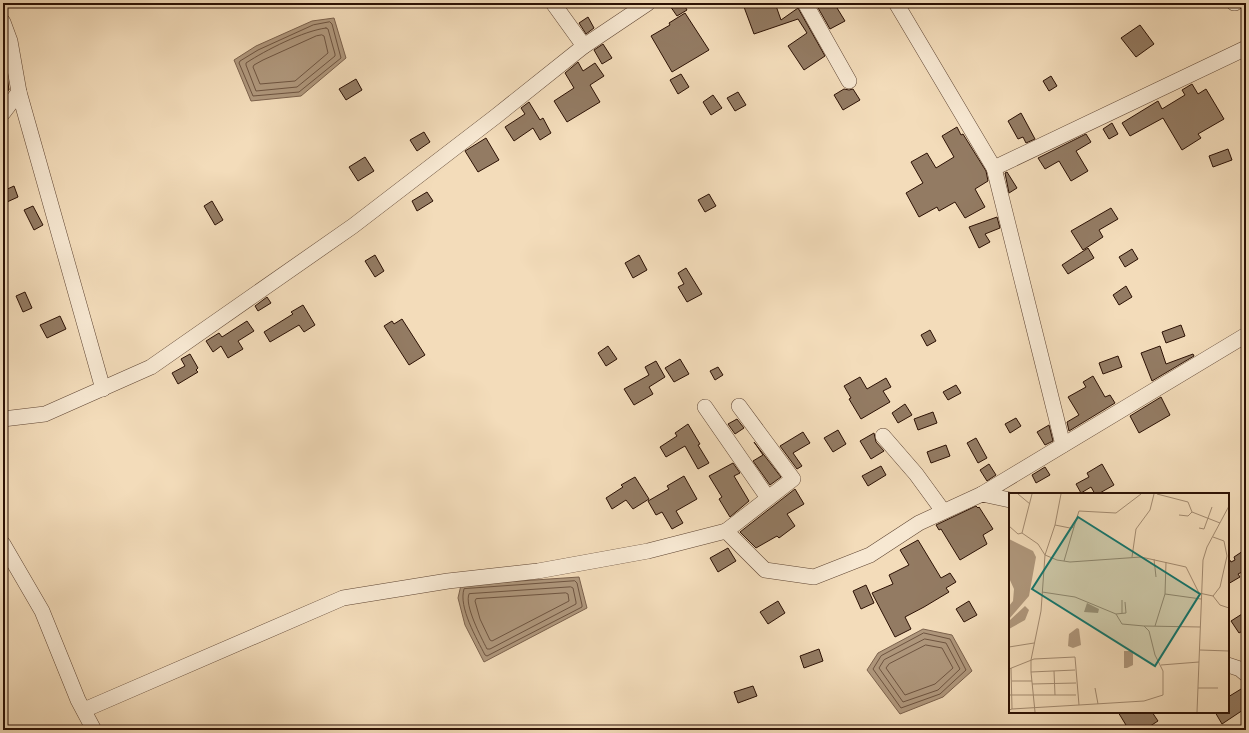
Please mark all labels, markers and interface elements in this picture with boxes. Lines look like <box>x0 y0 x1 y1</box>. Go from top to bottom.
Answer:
inset map <box>1009 493 1229 713</box>

